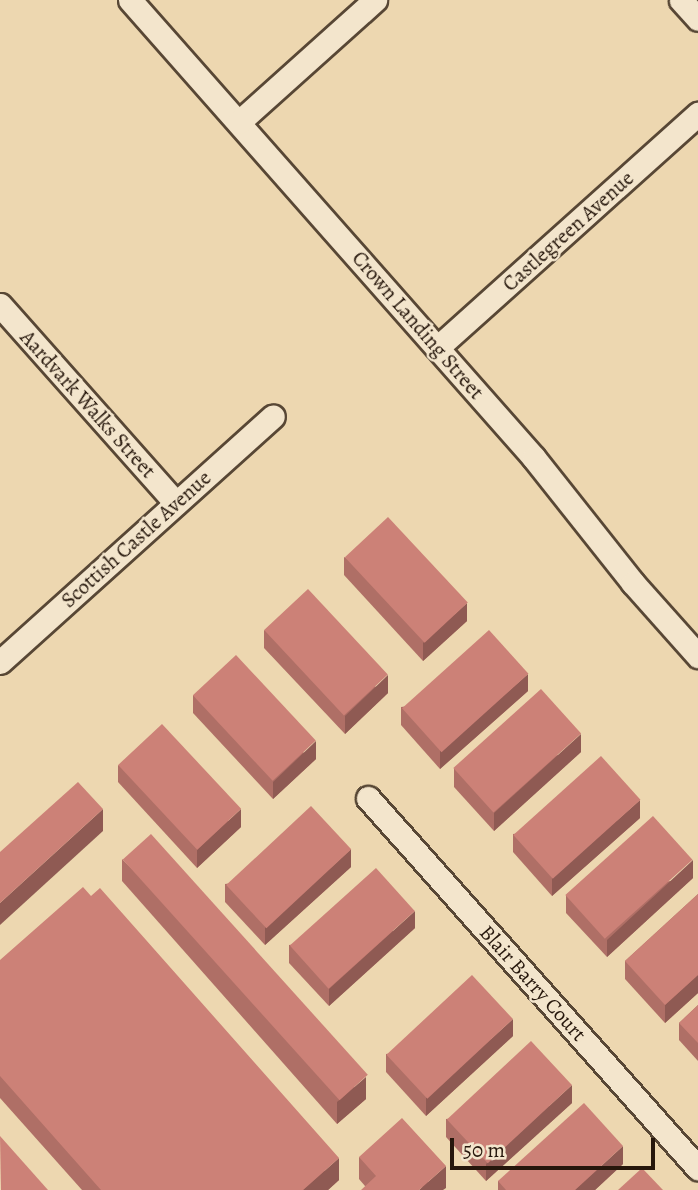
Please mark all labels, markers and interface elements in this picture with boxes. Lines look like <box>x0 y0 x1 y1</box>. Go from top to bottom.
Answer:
street label: Castlegreen Avenue <box>497 165 639 297</box>
street label: Crown Landing Street <box>347 246 489 404</box>
street label: Aardvark Walks Street <box>15 325 161 483</box>
street label: Scottish Castle Avenue <box>56 465 216 613</box>
street label: Blair Barry Court <box>474 920 592 1046</box>
scale bar <box>453 1124 658 1168</box>
text: 50 m <box>463 1136 505 1164</box>

